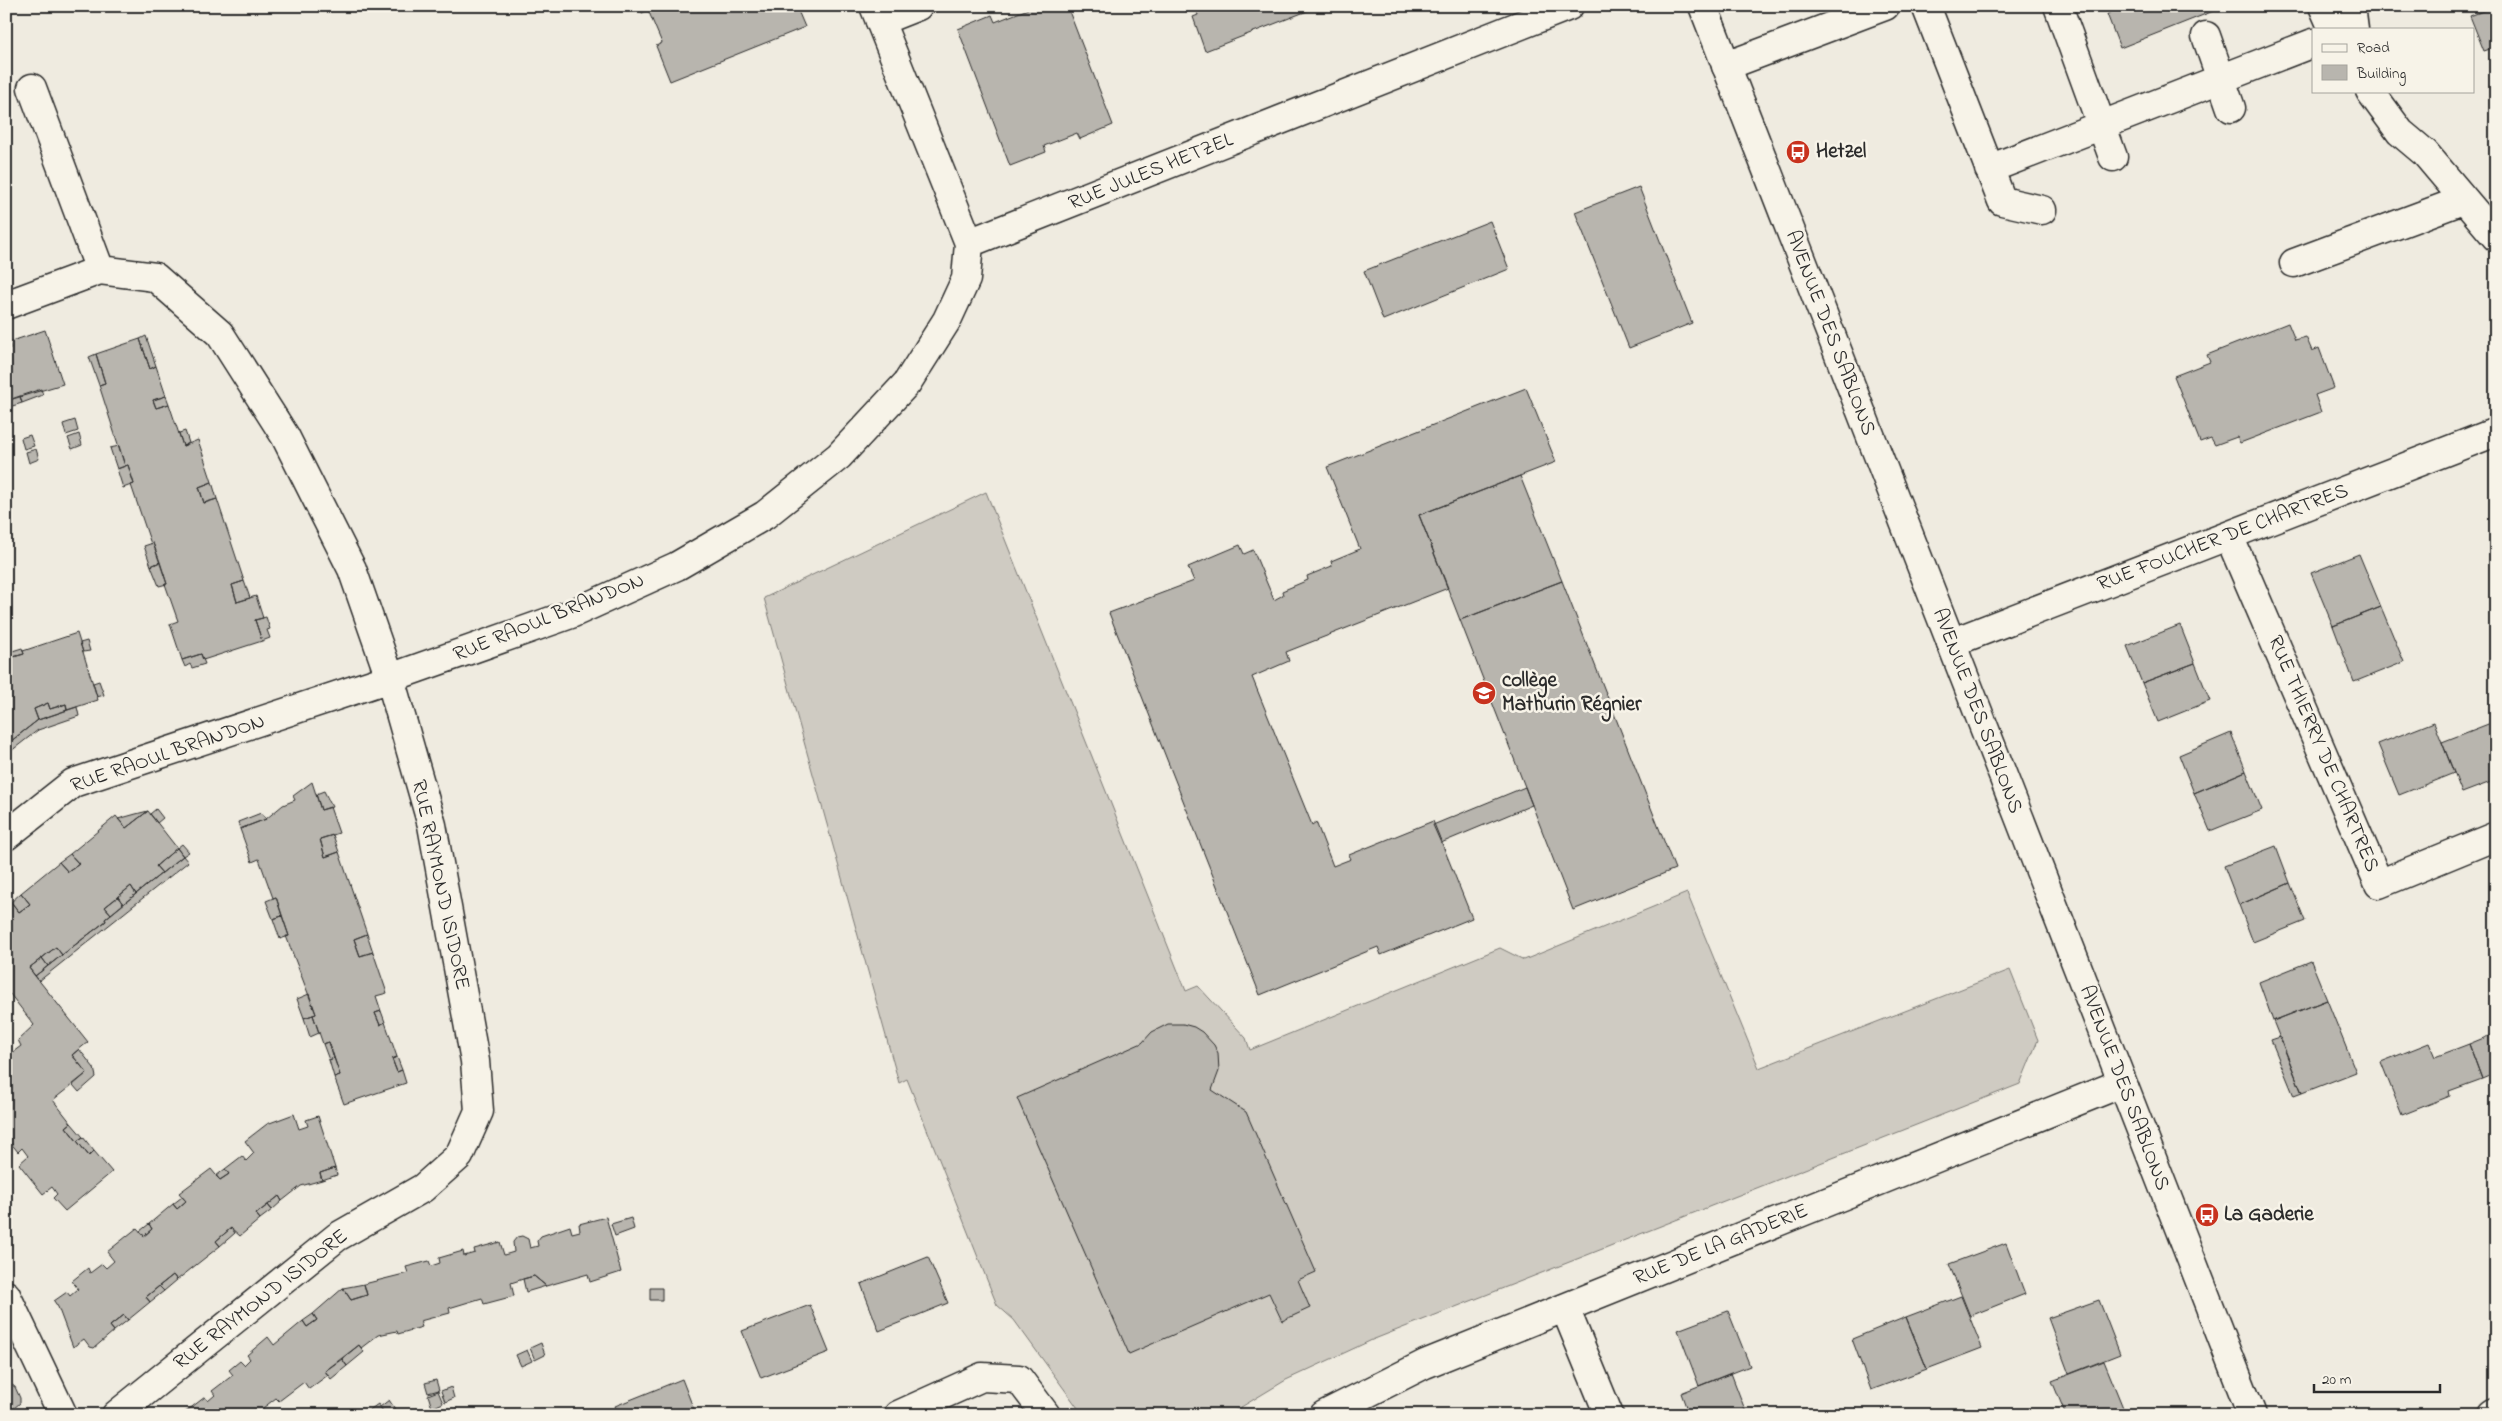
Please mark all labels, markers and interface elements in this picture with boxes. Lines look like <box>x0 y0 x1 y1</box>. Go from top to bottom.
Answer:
legend <box>2312 28 2474 92</box>
text: Road <box>2357 37 2390 59</box>
text: Building <box>2356 63 2406 86</box>
street label: RUE JULES HETZEL <box>1064 125 1238 219</box>
place label: Hetzel <box>1816 137 1867 167</box>
bus stop icon: Hetzel <box>1785 139 1811 165</box>
street label: AVENUE DES SABLONS <box>1777 226 1883 440</box>
street label: RUE FOUCHER DE CHARTRES <box>2093 476 2353 600</box>
street label: RUE RAOUL BRANDON <box>449 566 649 670</box>
street label: AVENUE DES SABLONS <box>1924 604 2030 818</box>
street label: RUE THIERRY DE CHARTRES <box>2259 631 2387 877</box>
place label: collège Mathurin Régnier <box>1502 666 1642 722</box>
school or university icon: collège Mathurin Régnier <box>1471 680 1497 706</box>
street label: RUE RAOUL BRANDON <box>67 707 269 801</box>
street label: RUE RAYMOND ISIDORE <box>403 777 477 993</box>
street label: AVENUE DES SABLONS <box>2071 981 2177 1195</box>
street label: RUE DE LA GADERIE <box>1629 1196 1813 1294</box>
place label: La Gaderie <box>2224 1200 2314 1230</box>
bus stop icon: La Gaderie <box>2194 1202 2220 1228</box>
street label: RUE RAYMOND ISIDORE <box>167 1222 355 1378</box>
scale bar <box>2314 1361 2441 1393</box>
text: 20 m <box>2322 1369 2352 1391</box>

